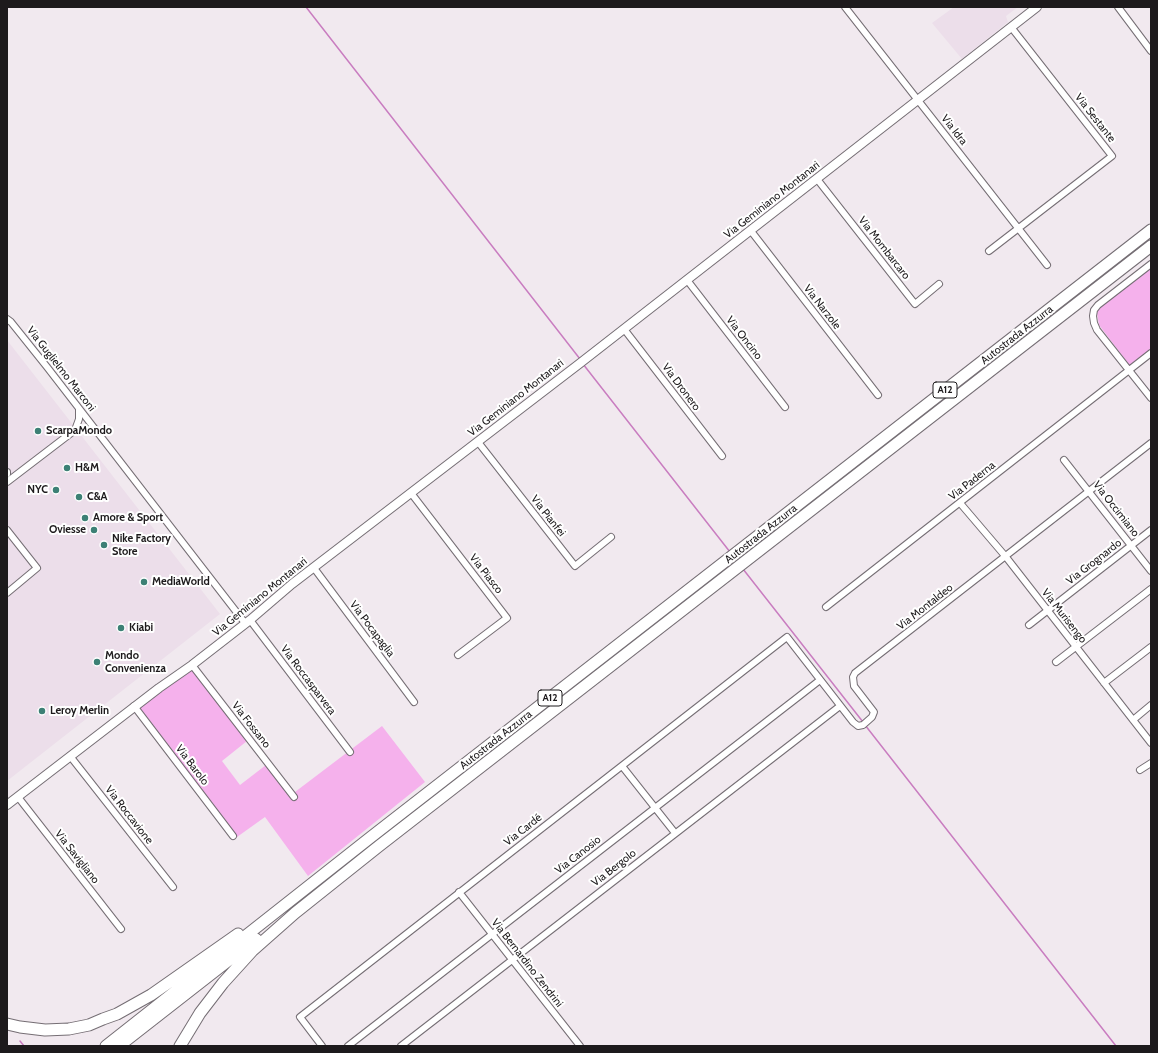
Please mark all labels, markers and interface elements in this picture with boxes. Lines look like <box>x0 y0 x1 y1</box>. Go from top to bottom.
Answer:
street label: Via Sestante <box>1072 91 1118 145</box>
street label: Via Idra <box>938 112 970 148</box>
street label: Via Geminiano Montanari <box>722 159 822 241</box>
street label: Via Mombarcaro <box>855 214 913 282</box>
street label: Via Narzole <box>800 282 844 332</box>
street label: Autostrada Azzurra <box>978 303 1056 367</box>
street label: Via Oncino <box>723 314 765 362</box>
street label: Via Guglielmo Marconi <box>24 324 98 414</box>
street label: Via Geminiano Montanari <box>466 357 566 439</box>
street label: Via Dronero <box>659 361 703 413</box>
road number: A12 <box>933 382 957 398</box>
place label: ScarpaMondo <box>46 424 112 438</box>
marker: ScarpaMondo <box>33 426 43 436</box>
street label: Via Paderna <box>946 459 998 503</box>
place label: H&M <box>75 461 99 475</box>
marker: H&M <box>62 463 72 473</box>
street label: Via Occimiano <box>1090 478 1142 540</box>
place label: NYC <box>27 483 48 497</box>
marker: NYC <box>51 485 61 495</box>
place label: C&A <box>87 490 107 504</box>
marker: C&A <box>74 492 84 502</box>
street label: Via Pianfei <box>528 493 568 539</box>
street label: Autostrada Azzurra <box>722 502 800 566</box>
place label: Amore & Sport <box>93 511 163 525</box>
marker: Amore & Sport <box>80 513 90 523</box>
place label: Oviesse <box>49 523 86 537</box>
marker: Oviesse <box>89 525 99 535</box>
place label: Nike Factory Store <box>112 532 171 558</box>
street label: Via Grognardo <box>1064 536 1124 588</box>
marker: Nike Factory Store <box>99 540 109 550</box>
street label: Via Piasco <box>466 552 506 596</box>
street label: Via Geminiano Montanari <box>210 555 310 639</box>
place label: MediaWorld <box>152 575 210 589</box>
marker: MediaWorld <box>139 577 149 587</box>
street label: Via Montaldeo <box>894 581 956 633</box>
street label: Via Murisengo <box>1039 586 1089 646</box>
street label: Via Pocapaglia <box>347 598 397 660</box>
place label: Kiabi <box>129 621 153 635</box>
marker: Kiabi <box>116 623 126 633</box>
street label: Via Roccasparvera <box>277 642 339 718</box>
place label: Mondo Convenienza <box>105 649 166 675</box>
marker: Mondo Convenienza <box>92 657 102 667</box>
road number: A12 <box>538 690 562 706</box>
street label: Via Fossano <box>229 699 273 751</box>
place label: Leroy Merlin <box>50 704 109 718</box>
marker: Leroy Merlin <box>37 706 47 716</box>
street label: Autostrada Azzurra <box>457 708 535 772</box>
street label: Via Barolo <box>173 742 211 788</box>
street label: Via Roccavione <box>102 783 156 847</box>
street label: Via Cardé <box>501 811 545 849</box>
street label: Via Savigliano <box>52 828 102 886</box>
street label: Via Canosio <box>552 833 604 877</box>
street label: Via Bergolo <box>589 846 639 890</box>
street label: Via Bernardino Zendrini <box>488 916 566 1010</box>

